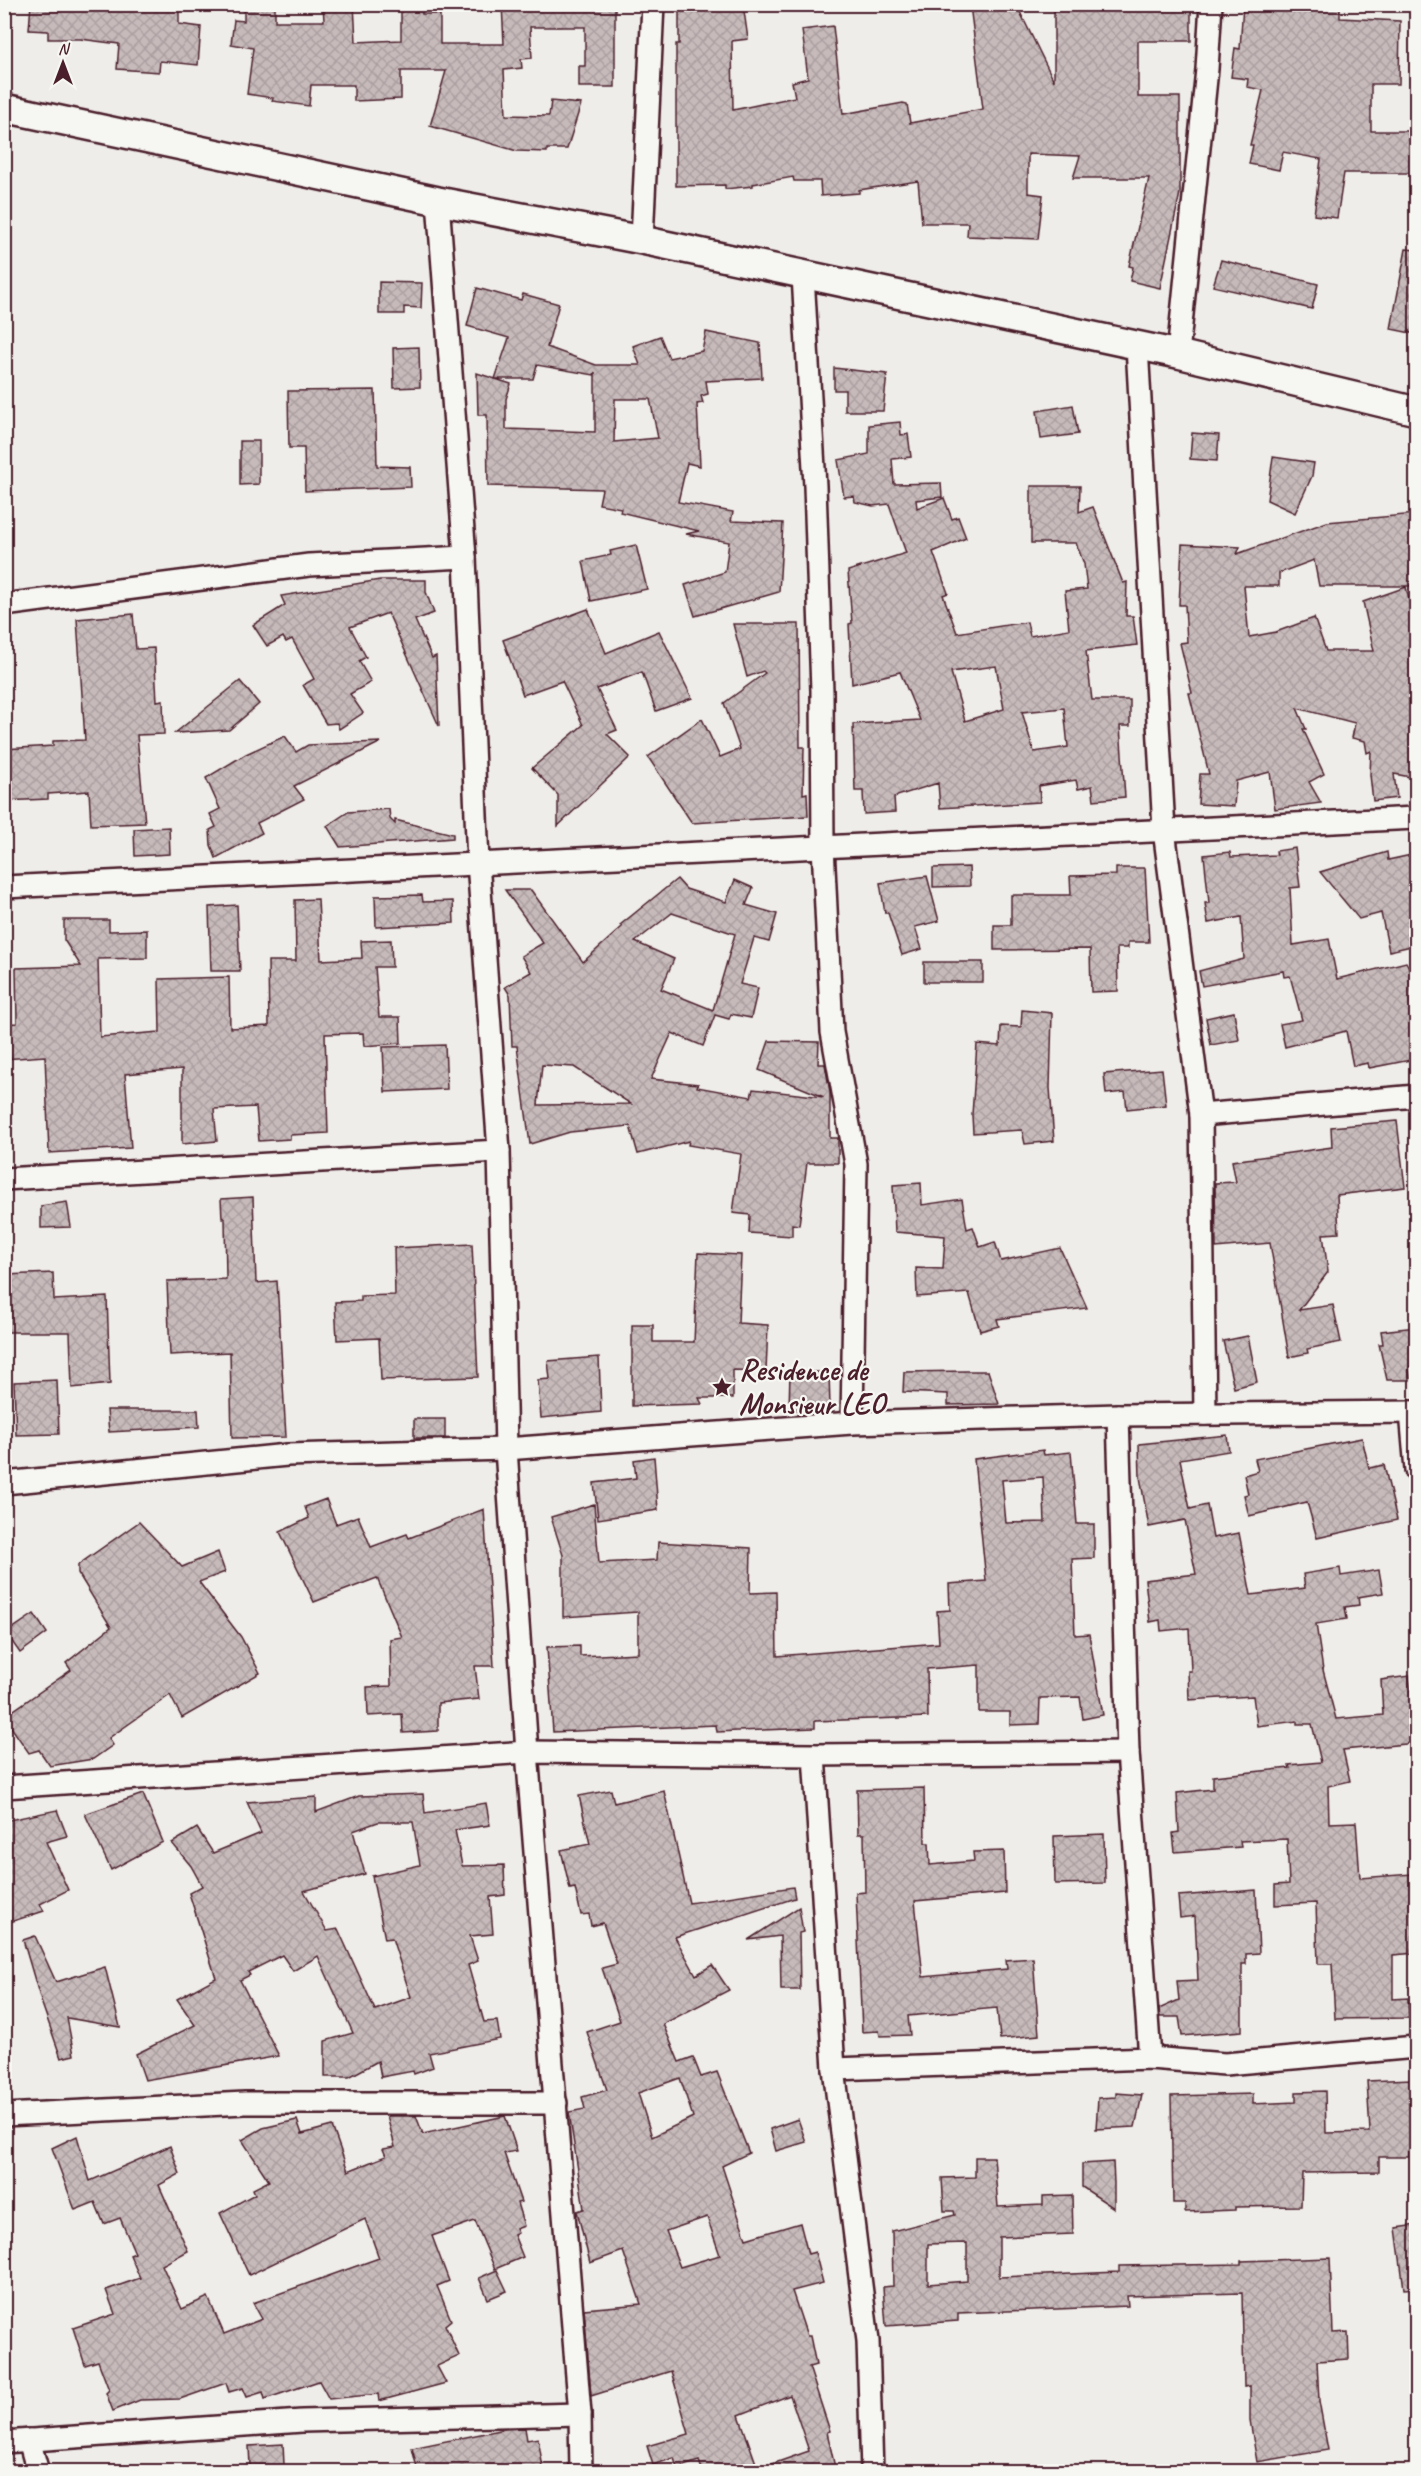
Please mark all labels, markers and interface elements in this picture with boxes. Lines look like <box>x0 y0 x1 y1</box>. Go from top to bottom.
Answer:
north arrow <box>33 33 93 93</box>
text: N <box>58 39 71 59</box>
place label: Residence de Monsieur LEO <box>739 1351 888 1423</box>
place icon: Residence de Monsieur LEO <box>710 1375 734 1399</box>

